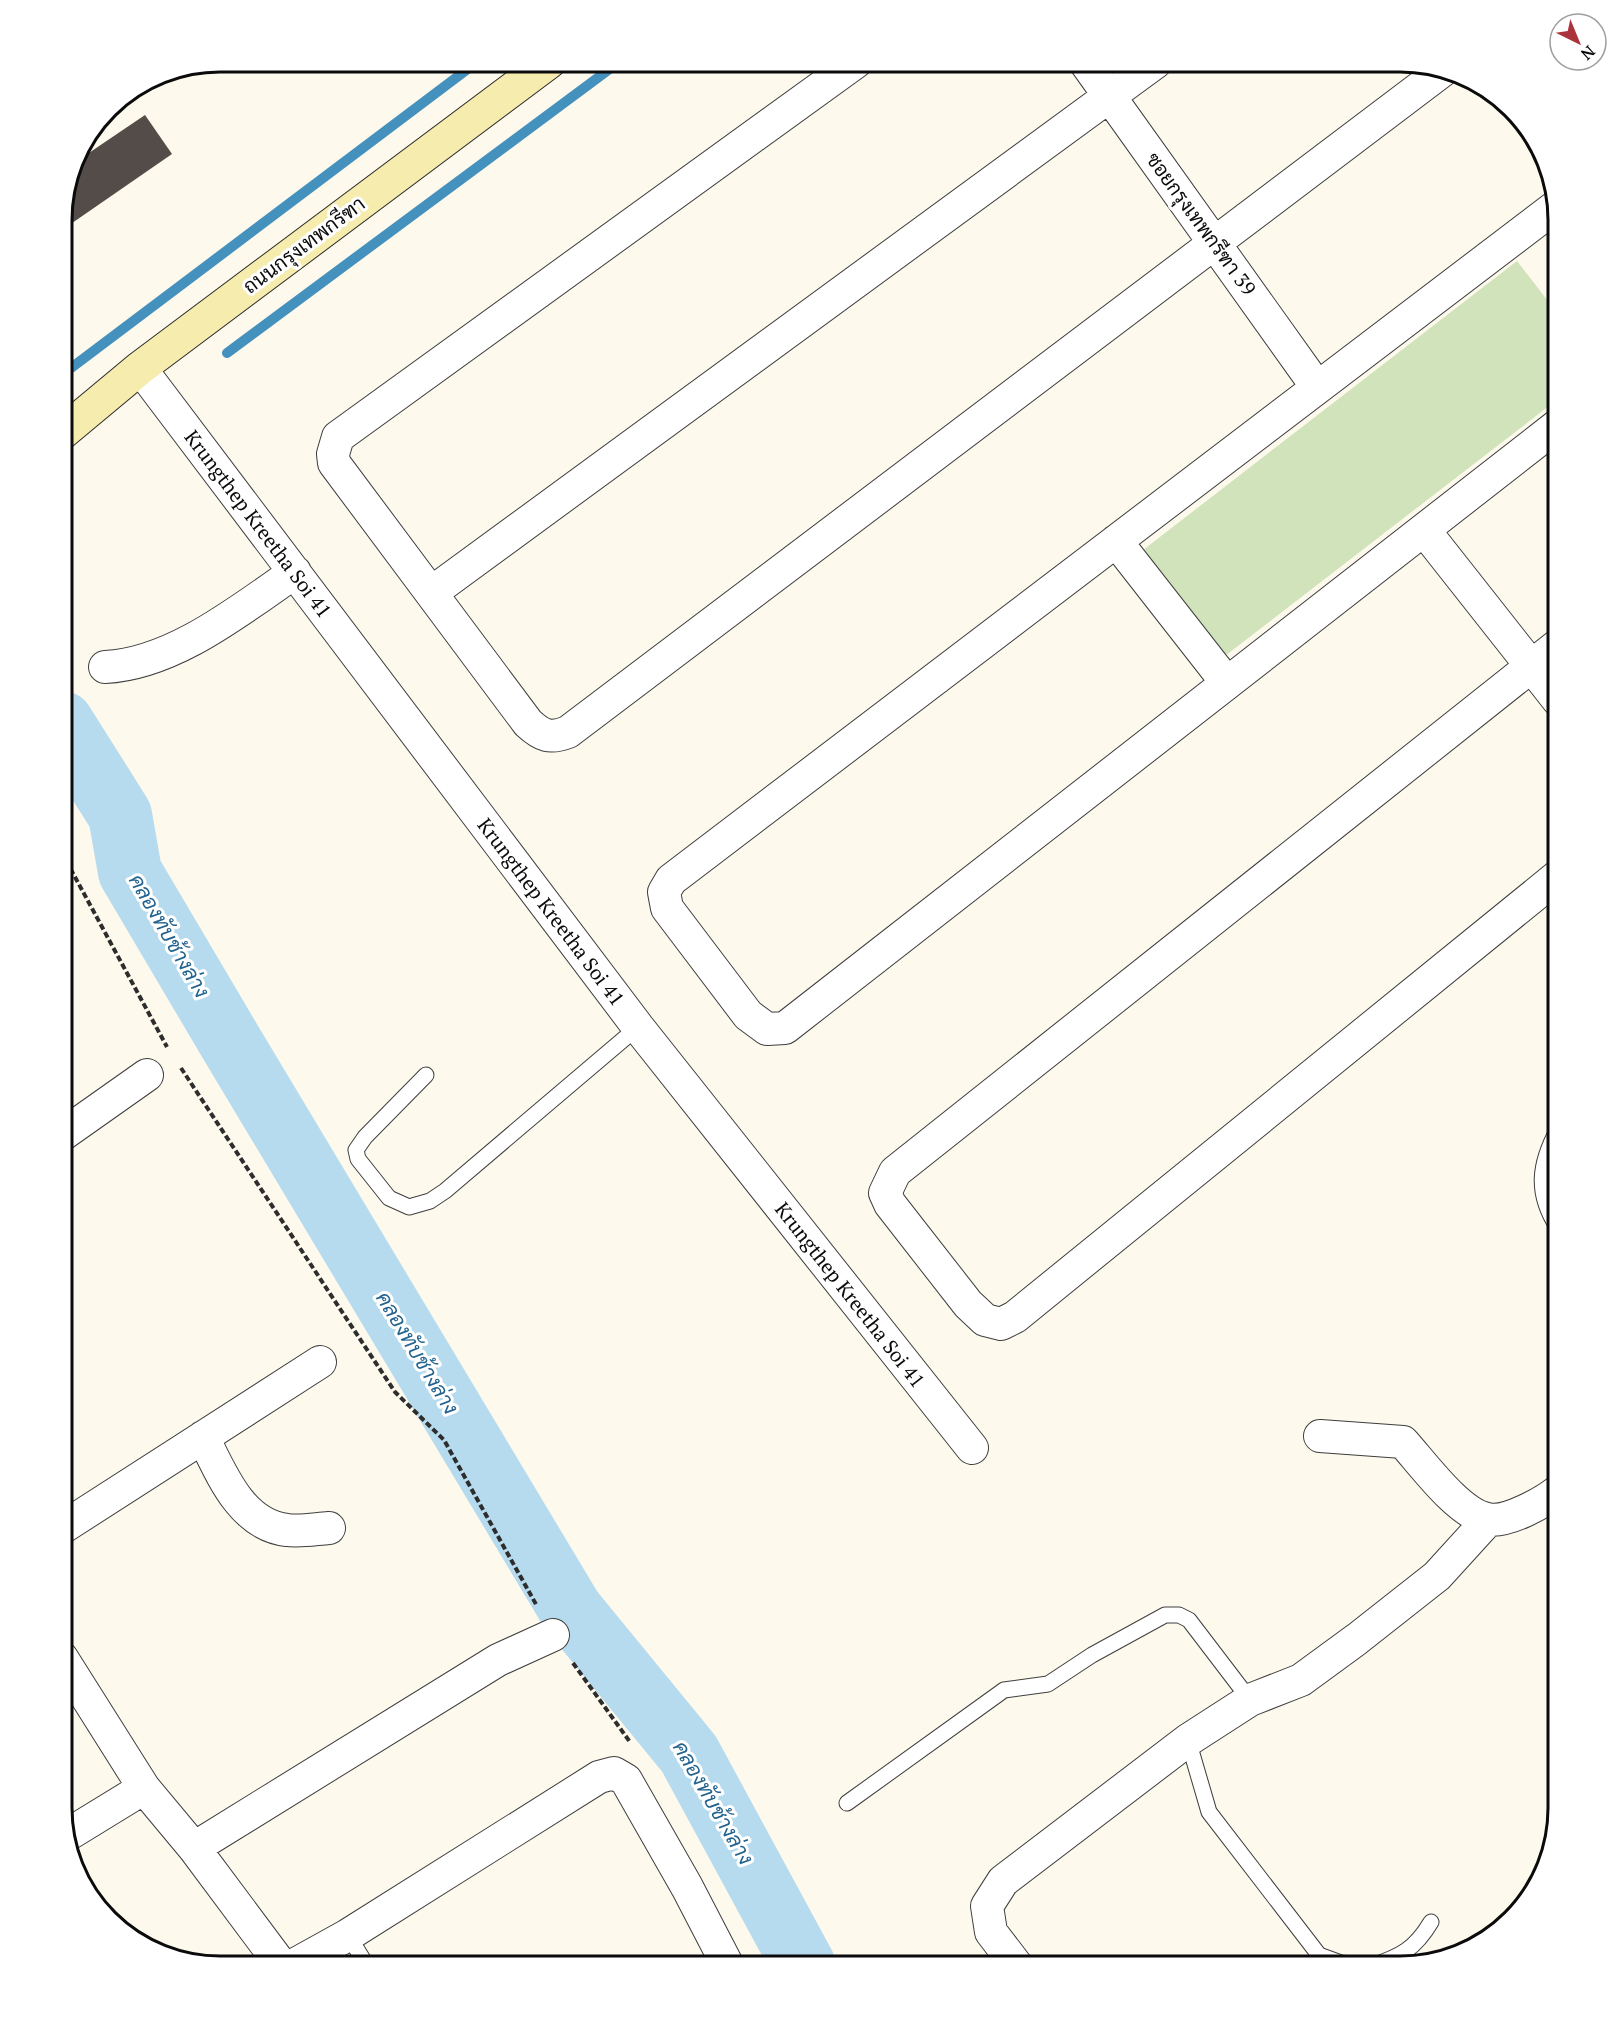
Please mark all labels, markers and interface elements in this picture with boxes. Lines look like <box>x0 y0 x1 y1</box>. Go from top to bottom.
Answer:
north arrow <box>1548 12 1608 72</box>
text: N <box>1576 41 1600 65</box>
street label: ซอยกรุงเทพกรีฑา 39 <box>1139 147 1263 301</box>
street label: ถนนกรุงเทพกรีฑา <box>237 190 371 300</box>
street label: Krungthep Kreetha Soi 41 <box>179 424 338 623</box>
street label: Krungthep Kreetha Soi 41 <box>472 812 631 1011</box>
water label: คลองทับช้างล่าง <box>123 869 217 1002</box>
street label: Krungthep Kreetha Soi 41 <box>769 1196 931 1393</box>
water label: คลองทับช้างล่าง <box>370 1286 465 1419</box>
water label: คลองทับช้างล่าง <box>667 1736 761 1869</box>

